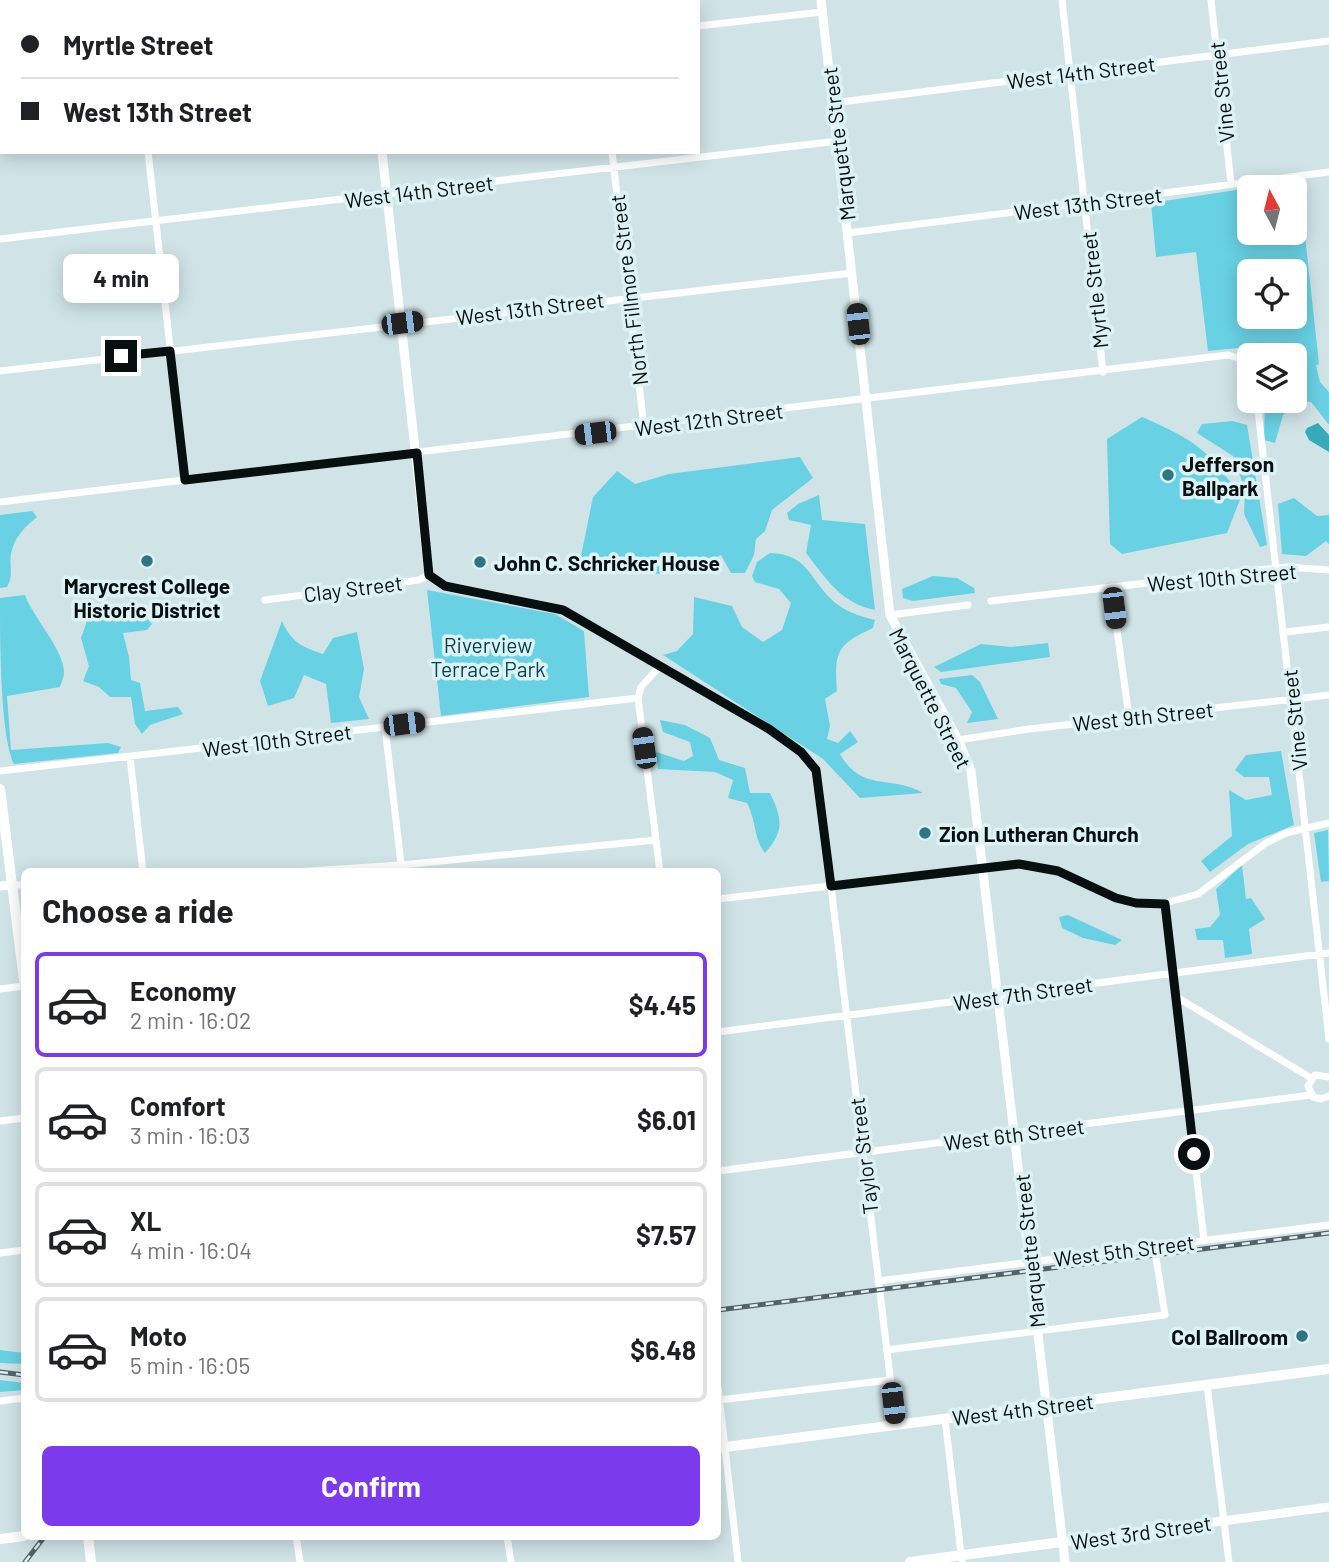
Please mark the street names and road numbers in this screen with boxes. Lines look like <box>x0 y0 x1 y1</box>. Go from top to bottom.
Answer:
street label: Vine Street <box>1203 40 1239 144</box>
street label: West 14th Street <box>1005 50 1157 94</box>
street label: Marquette Street <box>816 66 860 222</box>
street label: West 14th Street <box>343 169 495 213</box>
street label: West 13th Street <box>1013 182 1163 224</box>
street label: North Fillmore Street <box>604 193 652 387</box>
street label: Myrtle Street <box>1075 230 1113 350</box>
street label: West 13th Street <box>455 287 605 329</box>
street label: West 12th Street <box>633 397 785 441</box>
street label: West 10th Street <box>1146 558 1298 596</box>
street label: Clay Street <box>302 570 404 606</box>
street label: Marquette Street <box>885 623 977 773</box>
street label: Vine Street <box>1276 668 1312 772</box>
street label: West 9th Street <box>1071 696 1215 736</box>
street label: West 10th Street <box>201 718 353 762</box>
street label: West 7th Street <box>952 971 1094 1015</box>
street label: Taylor Street <box>843 1096 883 1216</box>
street label: West 6th Street <box>942 1113 1086 1155</box>
street label: Marquette Street <box>1008 1173 1050 1329</box>
street label: West 5th Street <box>1052 1229 1196 1271</box>
street label: West 4th Street <box>951 1388 1095 1430</box>
street label: West 3rd Street <box>1069 1510 1213 1554</box>

